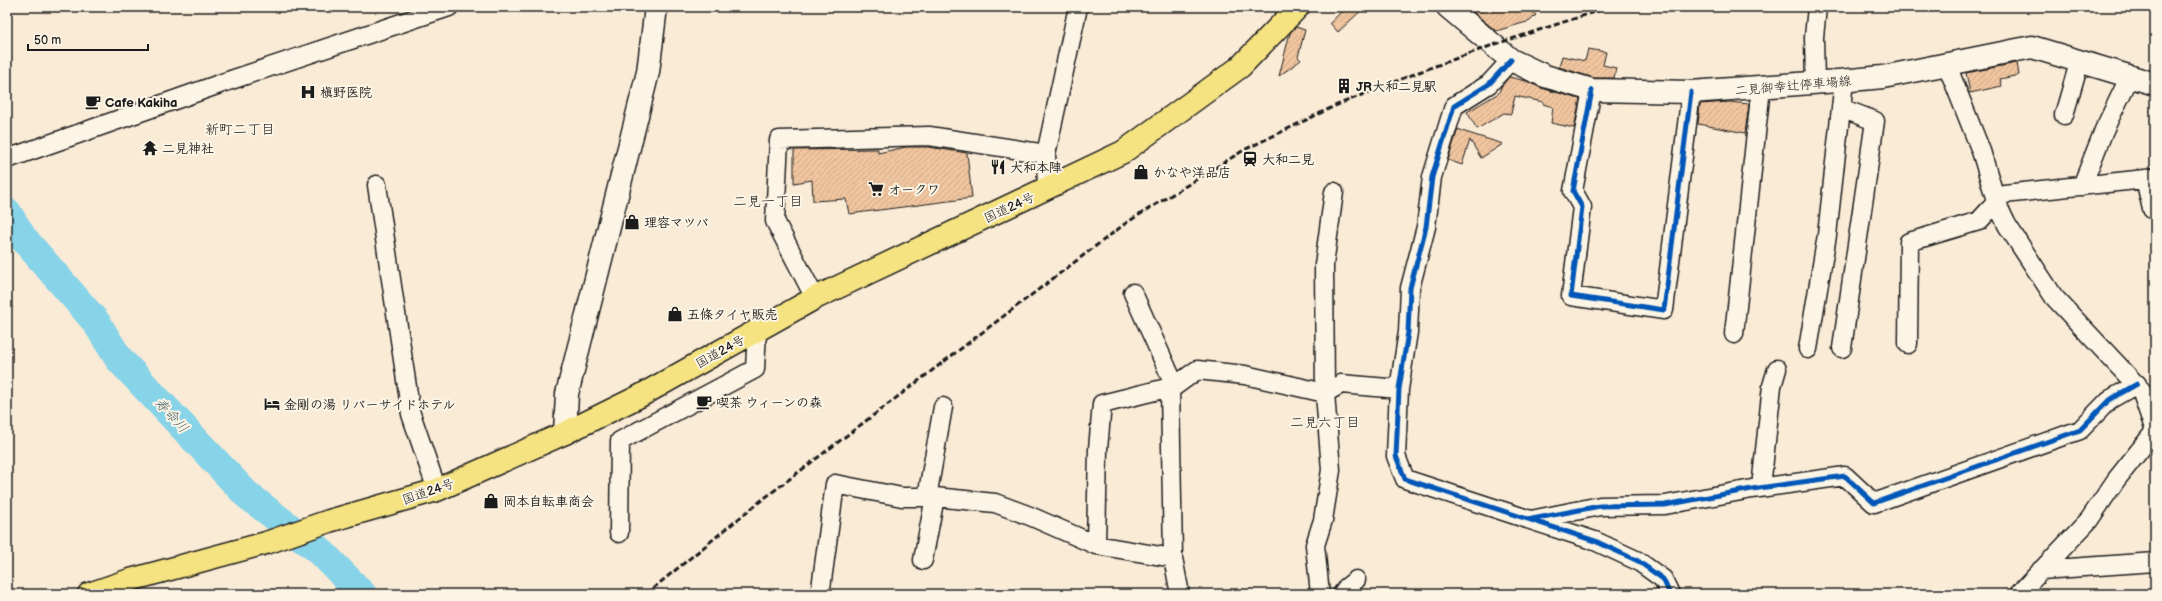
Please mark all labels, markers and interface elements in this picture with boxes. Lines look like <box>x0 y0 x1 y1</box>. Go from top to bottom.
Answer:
scale bar <box>28 26 148 52</box>
text: 50 m <box>34 33 61 48</box>
street label: 二見御幸辻停車場線 <box>1734 73 1853 99</box>
building icon: JR大和二見駅 <box>1335 77 1353 95</box>
place label: JR大和二見駅 <box>1356 79 1437 95</box>
hospital icon: 槇野医院 <box>299 83 317 101</box>
place label: 槇野医院 <box>320 85 372 101</box>
cafe icon: Cafe Kakiha <box>84 93 102 111</box>
place label: Cafe Kakiha <box>105 95 177 111</box>
district label: 新町二丁目 <box>205 121 275 138</box>
temple icon: 二見神社 <box>141 139 159 157</box>
place label: 二見神社 <box>162 141 214 157</box>
station icon: 大和二見 <box>1241 150 1259 168</box>
place label: 大和二見 <box>1262 152 1314 168</box>
restaurant icon: 大和本陣 <box>989 158 1007 176</box>
place label: 大和本陣 <box>1010 160 1062 176</box>
shop icon: かなや洋品店 <box>1132 163 1150 181</box>
place label: かなや洋品店 <box>1153 165 1231 181</box>
supermarket icon: オークワ <box>867 180 885 198</box>
place label: オークワ <box>888 182 940 198</box>
street label: 国道24号 <box>981 189 1037 227</box>
district label: 二見一丁目 <box>733 193 803 210</box>
shop icon: 理容マツバ <box>623 213 641 231</box>
place label: 理容マツバ <box>644 215 709 231</box>
shop icon: 五條タイヤ販売 <box>666 305 684 323</box>
place label: 五條タイヤ販売 <box>687 307 777 323</box>
street label: 国道24号 <box>693 332 748 372</box>
cafe icon: 喫茶 ウィーンの森 <box>695 393 713 411</box>
water label: 寿命川 <box>151 394 192 436</box>
hotel icon: 金剛の湯 リバーサイドホテル <box>263 395 281 413</box>
place label: 喫茶 ウィーンの森 <box>716 395 822 411</box>
place label: 金剛の湯 リバーサイドホテル <box>284 397 455 413</box>
district label: 二見六丁目 <box>1290 414 1360 431</box>
street label: 国道24号 <box>400 476 457 508</box>
shop icon: 岡本自転車商会 <box>482 492 500 510</box>
place label: 岡本自転車商会 <box>503 494 594 510</box>

